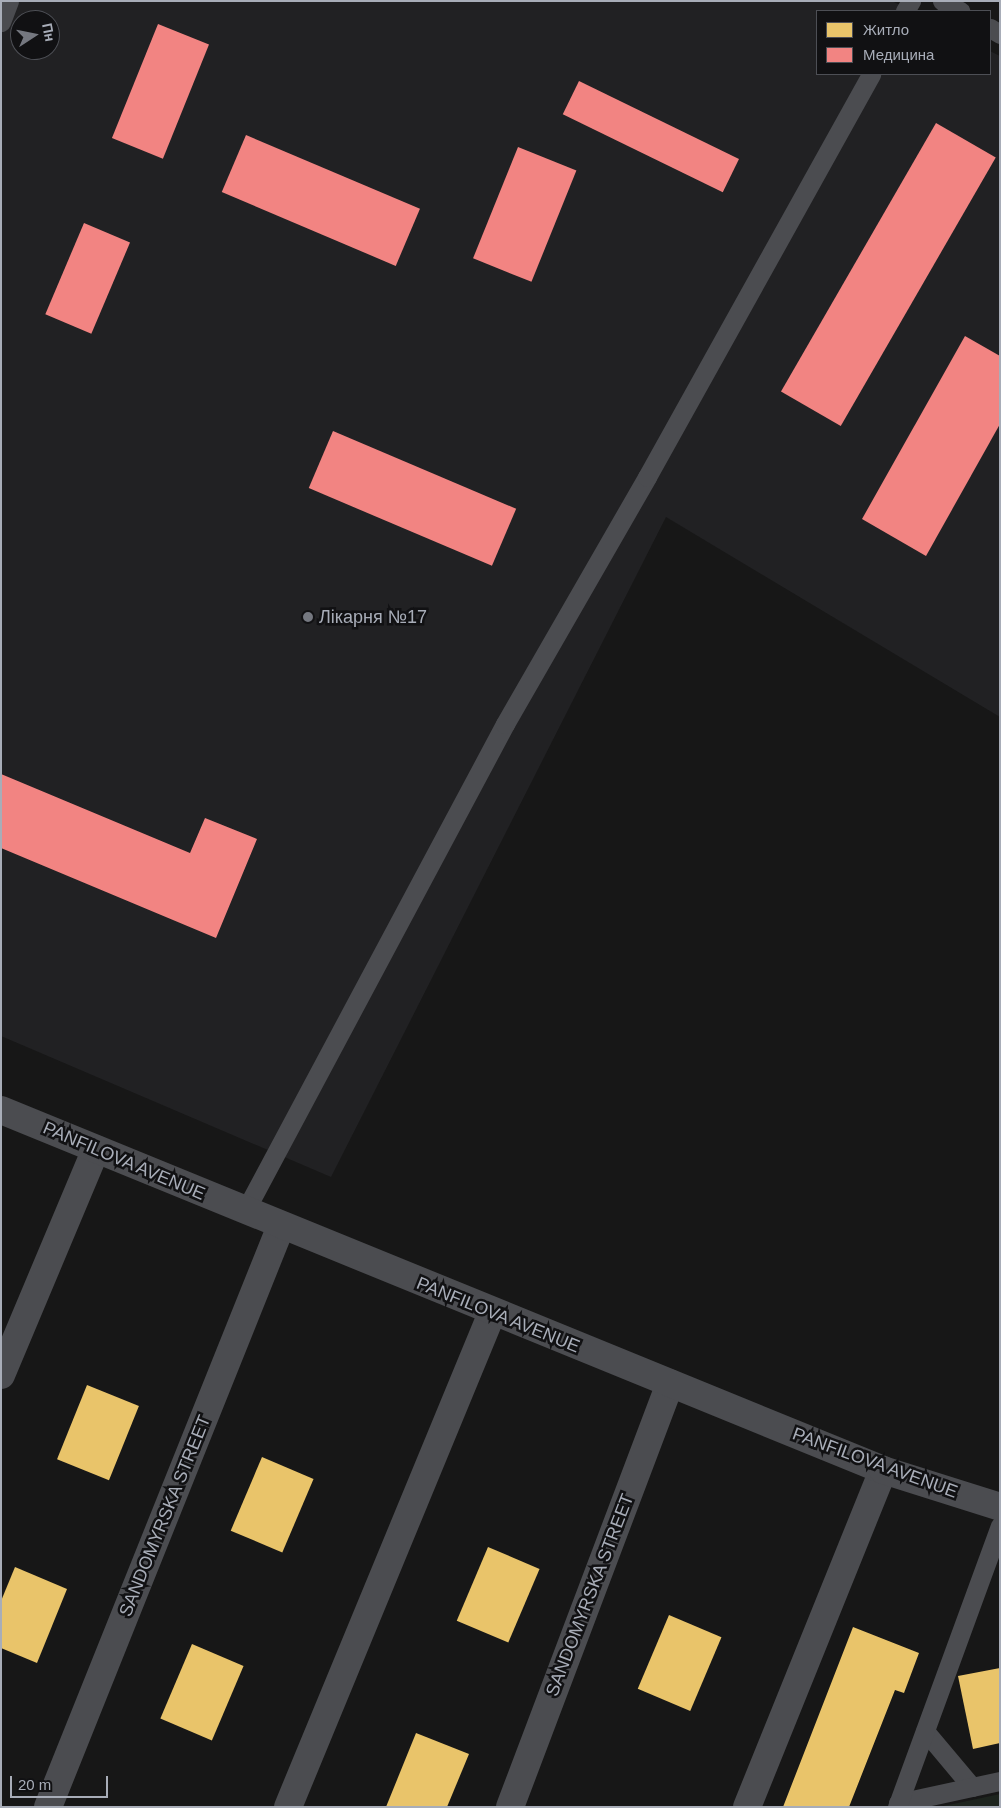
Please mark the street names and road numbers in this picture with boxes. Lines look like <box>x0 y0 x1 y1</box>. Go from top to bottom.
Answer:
street label: PANFILOVA AVENUE <box>39 1117 209 1205</box>
street label: PANFILOVA AVENUE <box>412 1272 584 1358</box>
street label: SANDOMYRSKA STREET <box>115 1412 215 1620</box>
street label: PANFILOVA AVENUE <box>789 1423 961 1503</box>
street label: SANDOMYRSKA STREET <box>541 1490 639 1700</box>

